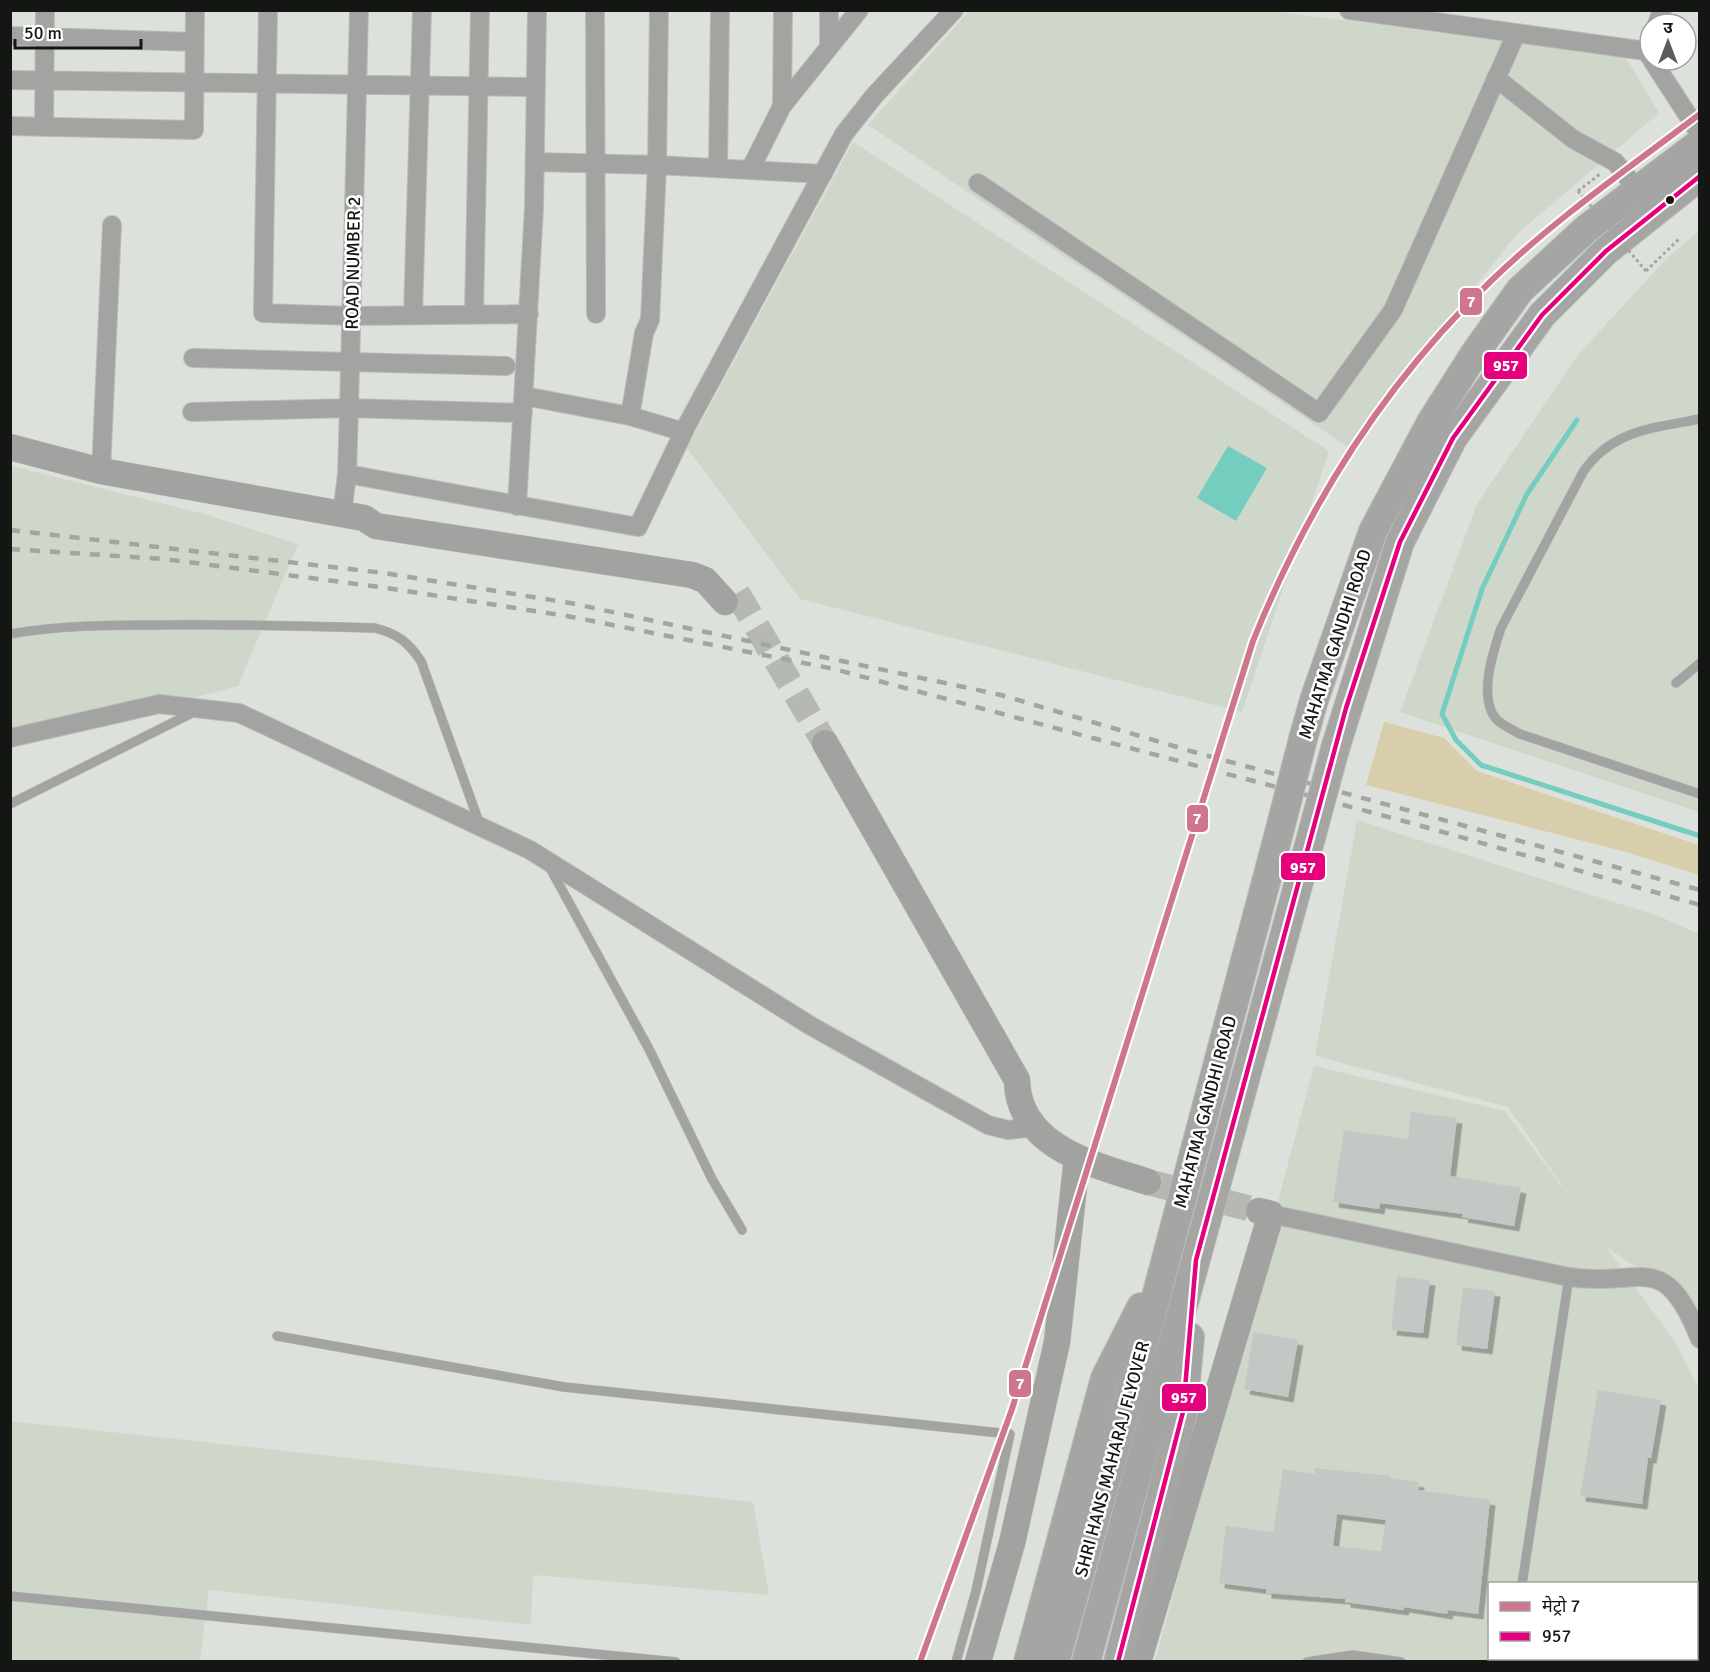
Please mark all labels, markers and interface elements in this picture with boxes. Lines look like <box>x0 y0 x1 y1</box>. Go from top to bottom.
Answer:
scale bar <box>15 12 141 50</box>
north arrow <box>1638 12 1698 72</box>
text: उ <box>1663 18 1673 38</box>
text: 50 m <box>24 22 62 44</box>
unlabelled marker <box>1664 194 1676 206</box>
street label: ROAD NUMBER 2 <box>341 196 365 330</box>
line badge: 7 <box>1459 287 1483 316</box>
text: 7 <box>1467 292 1476 312</box>
line badge: 957 <box>1483 351 1528 380</box>
text: 957 <box>1493 356 1519 376</box>
street label: MAHATMA GANDHI ROAD <box>1294 546 1376 742</box>
line badge: 7 <box>1186 804 1209 833</box>
text: 7 <box>1193 809 1202 829</box>
line badge: 957 <box>1280 852 1326 881</box>
text: 957 <box>1290 858 1316 878</box>
street label: MAHATMA GANDHI ROAD <box>1169 1013 1241 1211</box>
street label: SHRI HANS MAHARAJ FLYOVER <box>1070 1339 1154 1579</box>
line badge: 7 <box>1008 1369 1032 1398</box>
text: 7 <box>1016 1374 1025 1394</box>
line badge: 957 <box>1161 1383 1207 1412</box>
text: 957 <box>1171 1388 1197 1408</box>
legend <box>1488 1582 1698 1660</box>
text: मेट्रो 7 <box>1542 1595 1580 1617</box>
text: 957 <box>1542 1625 1571 1647</box>

